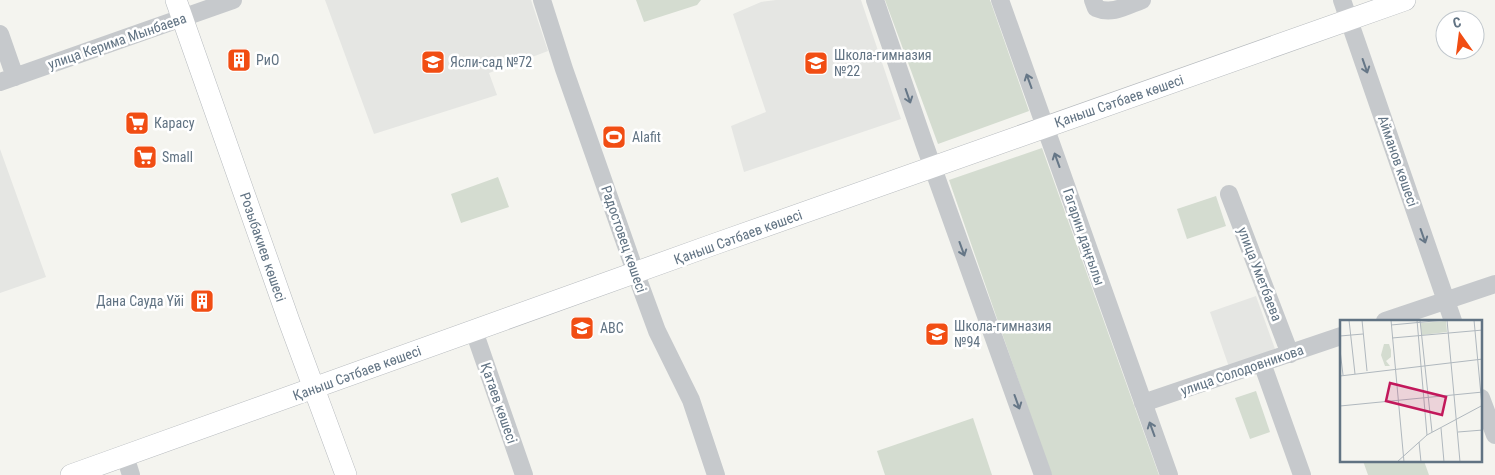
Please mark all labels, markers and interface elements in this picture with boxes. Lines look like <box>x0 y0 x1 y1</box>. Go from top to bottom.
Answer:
street label: улица Керима Мынбаева <box>46 10 188 72</box>
north arrow <box>1435 10 1485 60</box>
text: С <box>1451 14 1463 31</box>
building icon: РиО <box>226 47 252 73</box>
place label: Школа-гимназия №22 <box>834 47 932 79</box>
school or university icon: Ясли-сад №72 <box>420 49 446 75</box>
school or university icon: Школа-гимназия №22 <box>803 50 829 76</box>
place label: РиО <box>256 52 279 68</box>
place label: Ясли-сад №72 <box>450 54 532 70</box>
one-way arrow <box>1361 57 1370 73</box>
street label: Қаныш Сәтбаев көшесі <box>1052 71 1186 131</box>
one-way arrow <box>1024 74 1033 90</box>
one-way arrow <box>904 88 913 103</box>
supermarket icon: Карасу <box>124 110 150 136</box>
street label: Айманов көшесі <box>1375 113 1421 209</box>
place label: Карасу <box>154 115 195 131</box>
sports icon: Alafit <box>601 124 627 150</box>
place label: Alafit <box>632 129 661 145</box>
supermarket icon: Small <box>132 144 158 170</box>
place label: Small <box>162 149 193 165</box>
one-way arrow <box>1052 153 1061 169</box>
street label: Радостовец көшесі <box>598 183 650 295</box>
street label: Гагарин даңғылы <box>1060 186 1108 288</box>
street label: Розыбакиев көшесі <box>237 190 289 304</box>
street label: Қаныш Сәтбаев көшесі <box>672 206 804 268</box>
street label: улица Уметбаева <box>1235 225 1285 323</box>
one-way arrow <box>1419 228 1428 243</box>
one-way arrow <box>958 241 967 256</box>
building icon: Дана Сауда Үйі <box>189 288 215 314</box>
place label: Дана Сауда Үйі <box>96 293 184 309</box>
school or university icon: ABC <box>569 315 595 341</box>
place label: Школа-гимназия №94 <box>954 318 1052 350</box>
place label: ABC <box>600 320 624 336</box>
inset map <box>1340 320 1482 462</box>
school or university icon: Школа-гимназия №94 <box>924 321 950 347</box>
street label: улица Солодовникова <box>1178 341 1306 399</box>
street label: Қаныш Сәтбаев көшесі <box>291 342 423 404</box>
street label: Қатаев көшесі <box>478 361 520 445</box>
one-way arrow <box>1013 394 1022 409</box>
one-way arrow <box>1147 422 1156 437</box>

